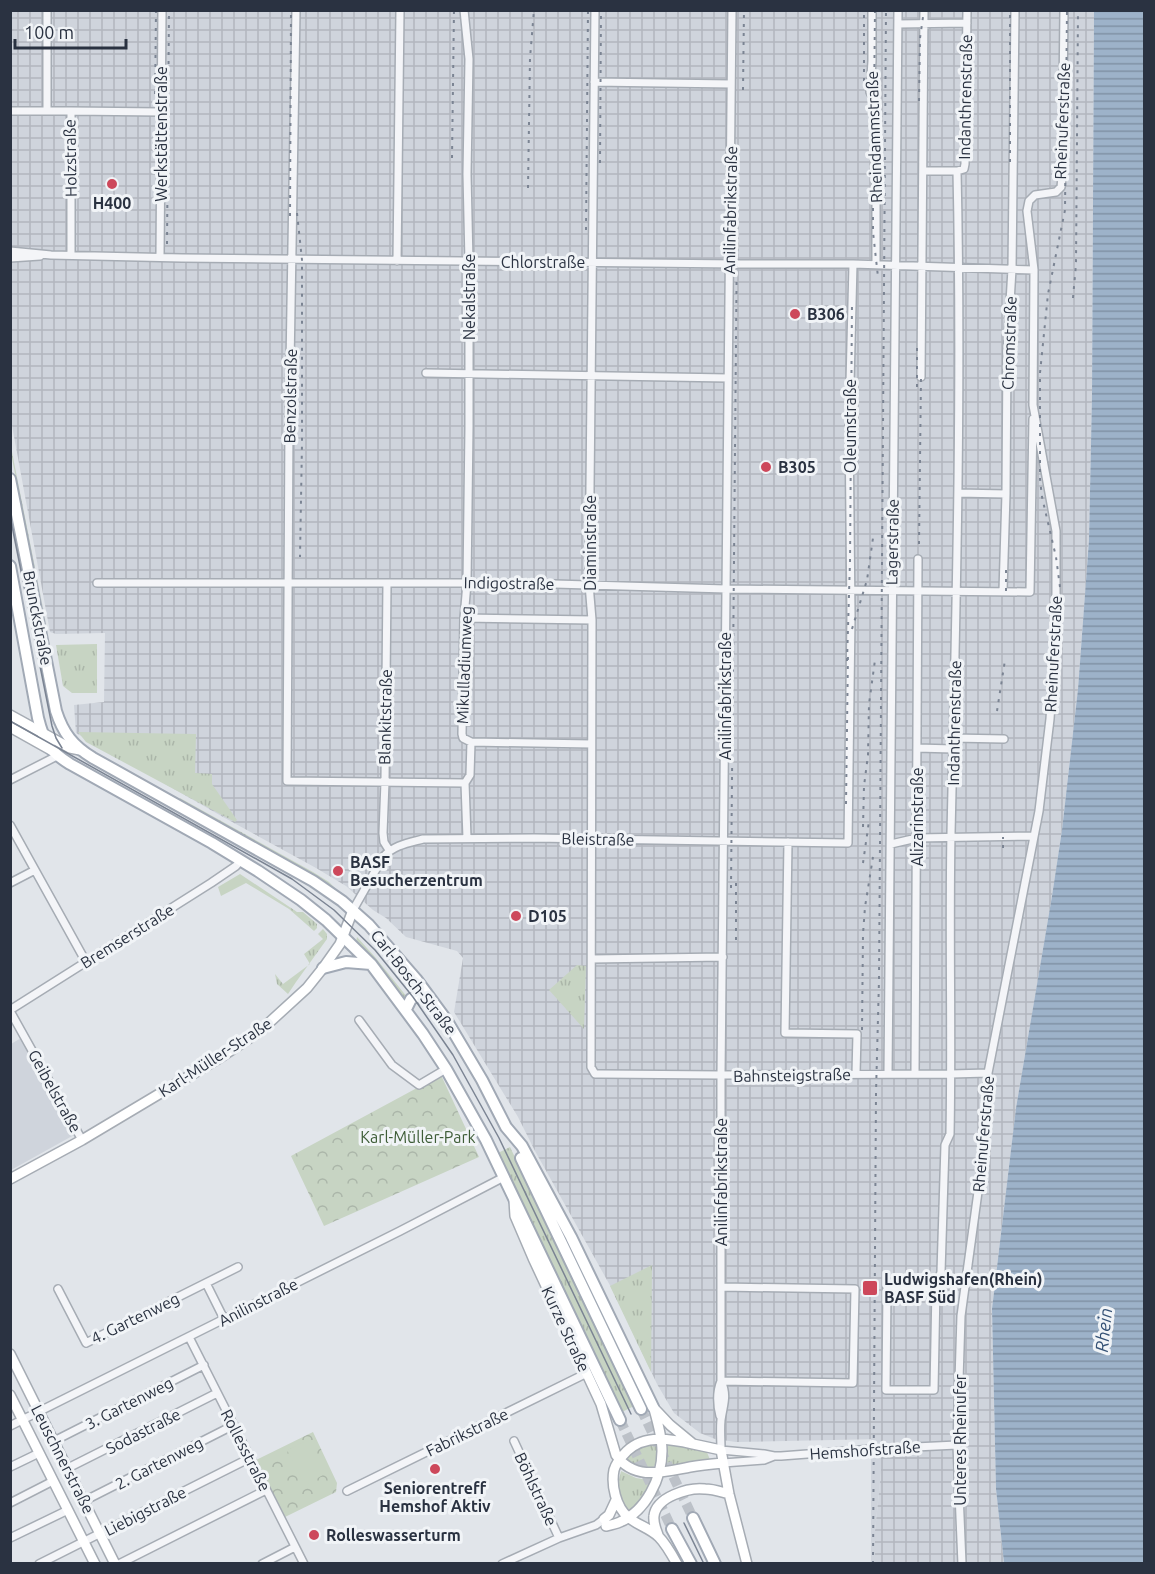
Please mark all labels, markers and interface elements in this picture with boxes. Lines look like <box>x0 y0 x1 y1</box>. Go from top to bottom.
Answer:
scale bar <box>15 12 126 50</box>
text: 100 m <box>24 22 74 42</box>
street label: Indanthrenstraße <box>955 34 975 160</box>
street label: Rheinuferstraße <box>1051 62 1073 180</box>
street label: Werkstättenstraße <box>152 66 170 202</box>
street label: Rheindammstraße <box>863 71 885 203</box>
street label: Holzstraße <box>60 119 80 197</box>
street label: Anilinfabrikstraße <box>720 146 740 274</box>
marker: H400 <box>105 177 119 191</box>
place label: H400 <box>93 194 131 212</box>
street label: Chlorstraße <box>501 253 585 271</box>
street label: Nekalstraße <box>460 254 478 340</box>
street label: Chromstraße <box>998 296 1020 390</box>
place label: B306 <box>807 305 845 323</box>
marker: B306 <box>788 307 802 321</box>
street label: Benzolstraße <box>280 348 300 444</box>
street label: Oleumstraße <box>841 379 859 473</box>
place label: B305 <box>778 458 816 476</box>
marker: B305 <box>759 460 773 474</box>
street label: Diaminstraße <box>581 495 599 591</box>
street label: Lagerstraße <box>882 499 902 585</box>
street label: Brunckstraße <box>20 569 56 667</box>
street label: Indigostraße <box>463 573 555 593</box>
street label: Rheinuferstraße <box>1041 595 1065 713</box>
street label: Mikulladiumweg <box>453 606 475 724</box>
street label: Anilinfabrikstraße <box>716 632 734 760</box>
street label: Indanthrenstraße <box>944 660 964 786</box>
street label: Blankitstraße <box>375 669 395 765</box>
street label: Alizarinstraße <box>908 767 926 867</box>
street label: Bleistraße <box>561 829 635 849</box>
place label: BASF Besucherzentrum <box>350 853 483 889</box>
marker: BASF Besucherzentrum <box>331 864 345 878</box>
street label: Bremserstraße <box>77 900 177 972</box>
place label: D105 <box>528 907 567 925</box>
marker: D105 <box>509 909 523 923</box>
street label: Carl-Bosch-Straße <box>367 926 461 1038</box>
street label: Karl-Müller-Straße <box>155 1014 275 1100</box>
street label: Geibelstraße <box>25 1047 85 1135</box>
street label: Bahnsteigstraße <box>733 1065 851 1085</box>
street label: Rheinuferstraße <box>969 1075 997 1193</box>
street label: Anilinfabrikstraße <box>712 1118 730 1246</box>
park label: Karl-Müller-Park <box>360 1128 476 1146</box>
place label: Ludwigshafen(Rhein) BASF Süd <box>884 1270 1042 1306</box>
street label: Anilinstraße <box>215 1274 301 1330</box>
marker: Ludwigshafen(Rhein) BASF Süd <box>861 1279 879 1297</box>
street label: Kurze Straße <box>538 1283 594 1375</box>
street label: 4. Gartenweg <box>88 1289 182 1347</box>
water label: Rhein <box>1091 1307 1115 1353</box>
street label: 3. Gartenweg <box>82 1373 176 1433</box>
street label: Unteres Rheinufer <box>951 1374 969 1506</box>
street label: Leuschnerstraße <box>28 1402 98 1516</box>
street label: Fabrikstraße <box>423 1404 511 1460</box>
street label: Sodastraße <box>103 1405 183 1457</box>
street label: Rollesstraße <box>218 1406 274 1494</box>
street label: 2. Gartenweg <box>112 1433 206 1493</box>
street label: Hemshofstraße <box>809 1437 921 1463</box>
street label: Böhlstraße <box>511 1449 561 1529</box>
marker: Seniorentreff Hemshof Aktiv <box>428 1462 442 1476</box>
place label: Seniorentreff Hemshof Aktiv <box>379 1479 491 1515</box>
street label: Liebigstraße <box>101 1483 189 1539</box>
place label: Rolleswasserturm <box>326 1526 461 1544</box>
marker: Rolleswasserturm <box>307 1528 321 1542</box>

